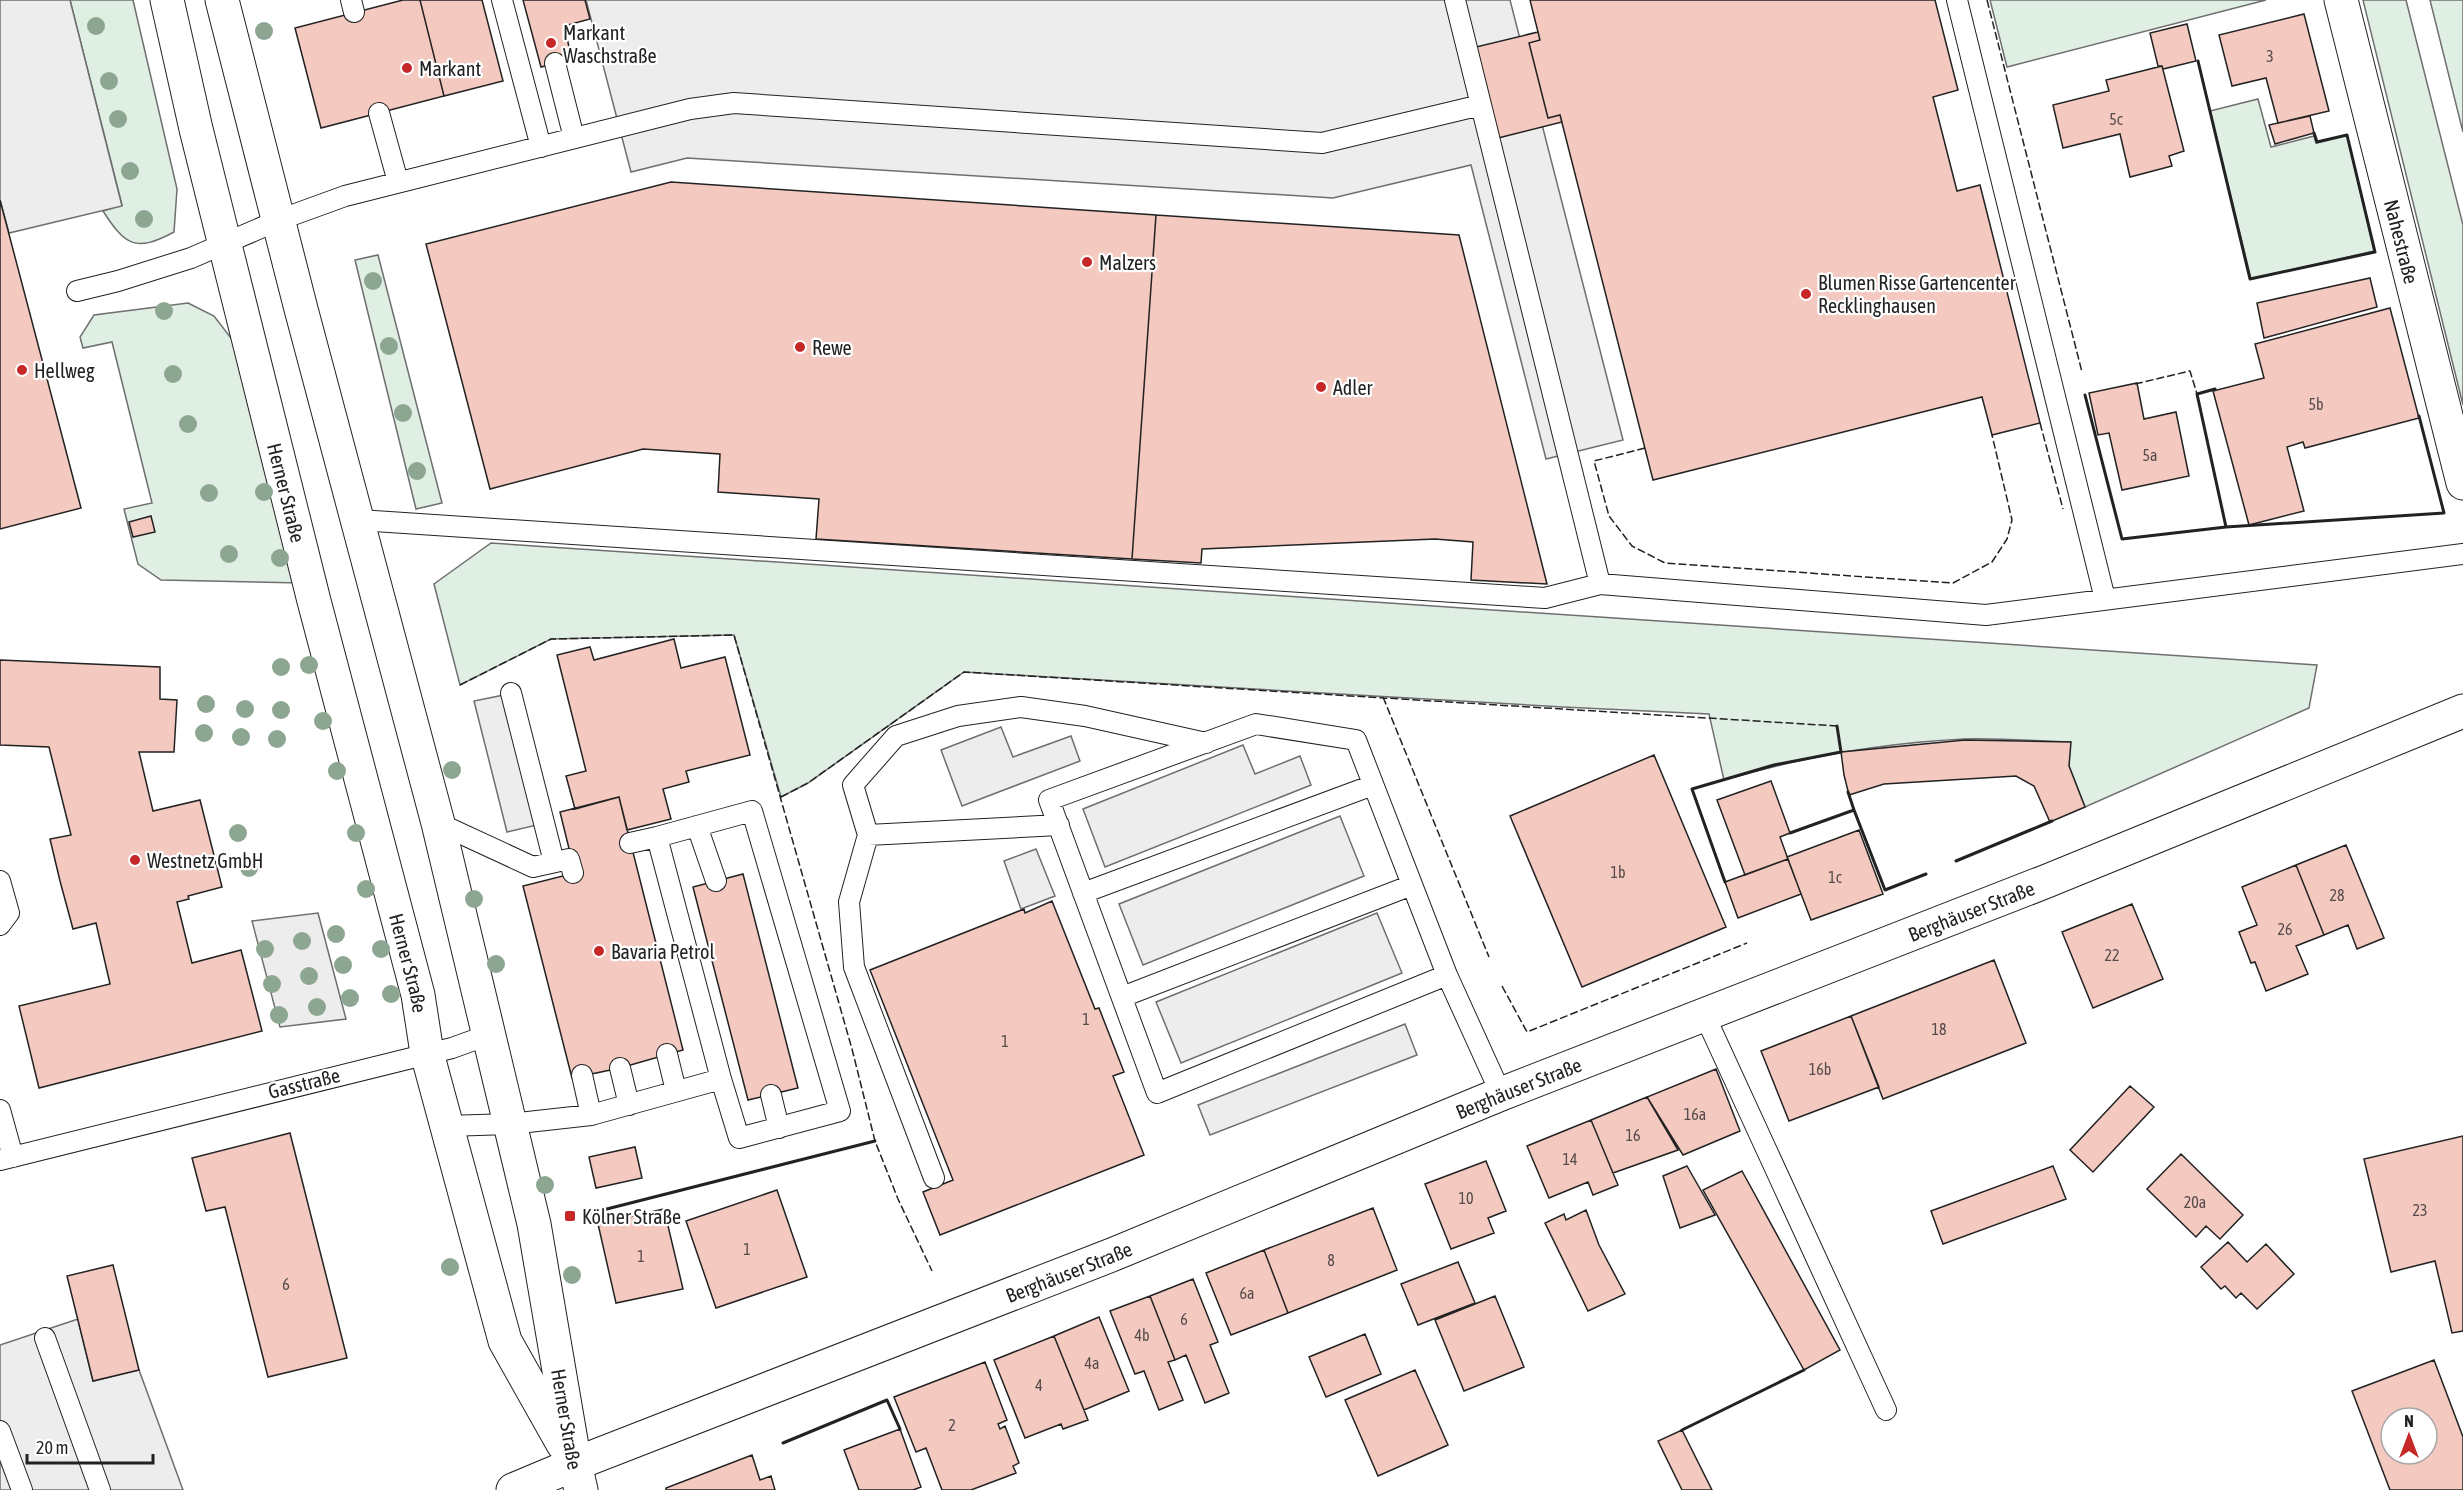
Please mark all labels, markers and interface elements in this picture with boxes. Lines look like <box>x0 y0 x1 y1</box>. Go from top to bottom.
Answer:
place label: Markant Waschstraße <box>563 21 656 67</box>
marker: Markant Waschstraße <box>544 36 558 50</box>
house number: 3 <box>2266 47 2274 65</box>
place label: Markant <box>419 57 481 80</box>
marker: Markant <box>400 61 414 75</box>
house number: 5c <box>2109 110 2123 128</box>
street label: Nahestraße <box>2380 197 2424 286</box>
place label: Malzers <box>1099 251 1156 274</box>
marker: Malzers <box>1080 255 1094 269</box>
place label: Blumen Risse Gartencenter Recklinghausen <box>1818 271 2017 317</box>
marker: Blumen Risse Gartencenter Recklinghausen <box>1799 287 1813 301</box>
place label: Rewe <box>812 336 852 359</box>
marker: Rewe <box>793 340 807 354</box>
place label: Hellweg <box>34 359 95 382</box>
marker: Hellweg <box>15 363 29 377</box>
place label: Adler <box>1333 376 1373 399</box>
marker: Adler <box>1314 380 1328 394</box>
house number: 5b <box>2308 395 2324 413</box>
street label: Herner Straße <box>263 441 310 545</box>
house number: 5a <box>2143 446 2157 464</box>
place label: Westnetz GmbH <box>147 849 263 872</box>
marker: Westnetz GmbH <box>128 853 142 867</box>
house number: 1b <box>1610 863 1626 881</box>
house number: 1c <box>1828 868 1842 886</box>
street label: Berghäuser Straße <box>1905 876 2037 946</box>
house number: 28 <box>2329 886 2345 904</box>
street label: Herner Straße <box>385 911 432 1014</box>
house number: 26 <box>2277 920 2293 938</box>
place label: Bavaria Petrol <box>611 940 715 963</box>
marker: Bavaria Petrol <box>592 944 606 958</box>
house number: 22 <box>2104 946 2120 964</box>
house number: 1 <box>1082 1010 1090 1028</box>
house number: 18 <box>1931 1020 1947 1038</box>
house number: 1 <box>1001 1032 1009 1050</box>
street label: Berghäuser Straße <box>1452 1052 1585 1123</box>
house number: 16b <box>1809 1060 1831 1078</box>
street label: Gasstraße <box>266 1063 342 1103</box>
house number: 16a <box>1684 1105 1706 1123</box>
house number: 16 <box>1625 1126 1641 1144</box>
house number: 14 <box>1562 1150 1578 1168</box>
house number: 10 <box>1458 1189 1474 1207</box>
house number: 20a <box>2184 1193 2206 1211</box>
house number: 23 <box>2412 1201 2428 1219</box>
place label: Kölner Straße <box>582 1205 681 1228</box>
marker: Kölner Straße <box>563 1209 577 1223</box>
street label: Berghäuser Straße <box>1002 1236 1135 1307</box>
house number: 1 <box>743 1240 751 1258</box>
house number: 1 <box>637 1247 645 1265</box>
house number: 8 <box>1327 1251 1335 1269</box>
house number: 6 <box>282 1275 290 1293</box>
house number: 6a <box>1240 1284 1254 1302</box>
house number: 6 <box>1180 1310 1188 1328</box>
house number: 4b <box>1134 1326 1150 1344</box>
house number: 4a <box>1085 1354 1099 1372</box>
street label: Herner Straße <box>547 1367 587 1472</box>
house number: 4 <box>1035 1376 1043 1394</box>
north arrow <box>2379 1406 2439 1466</box>
text: N <box>2404 1412 2414 1430</box>
house number: 2 <box>948 1416 956 1434</box>
scale bar <box>27 1427 153 1465</box>
text: 20 m <box>36 1437 68 1458</box>

